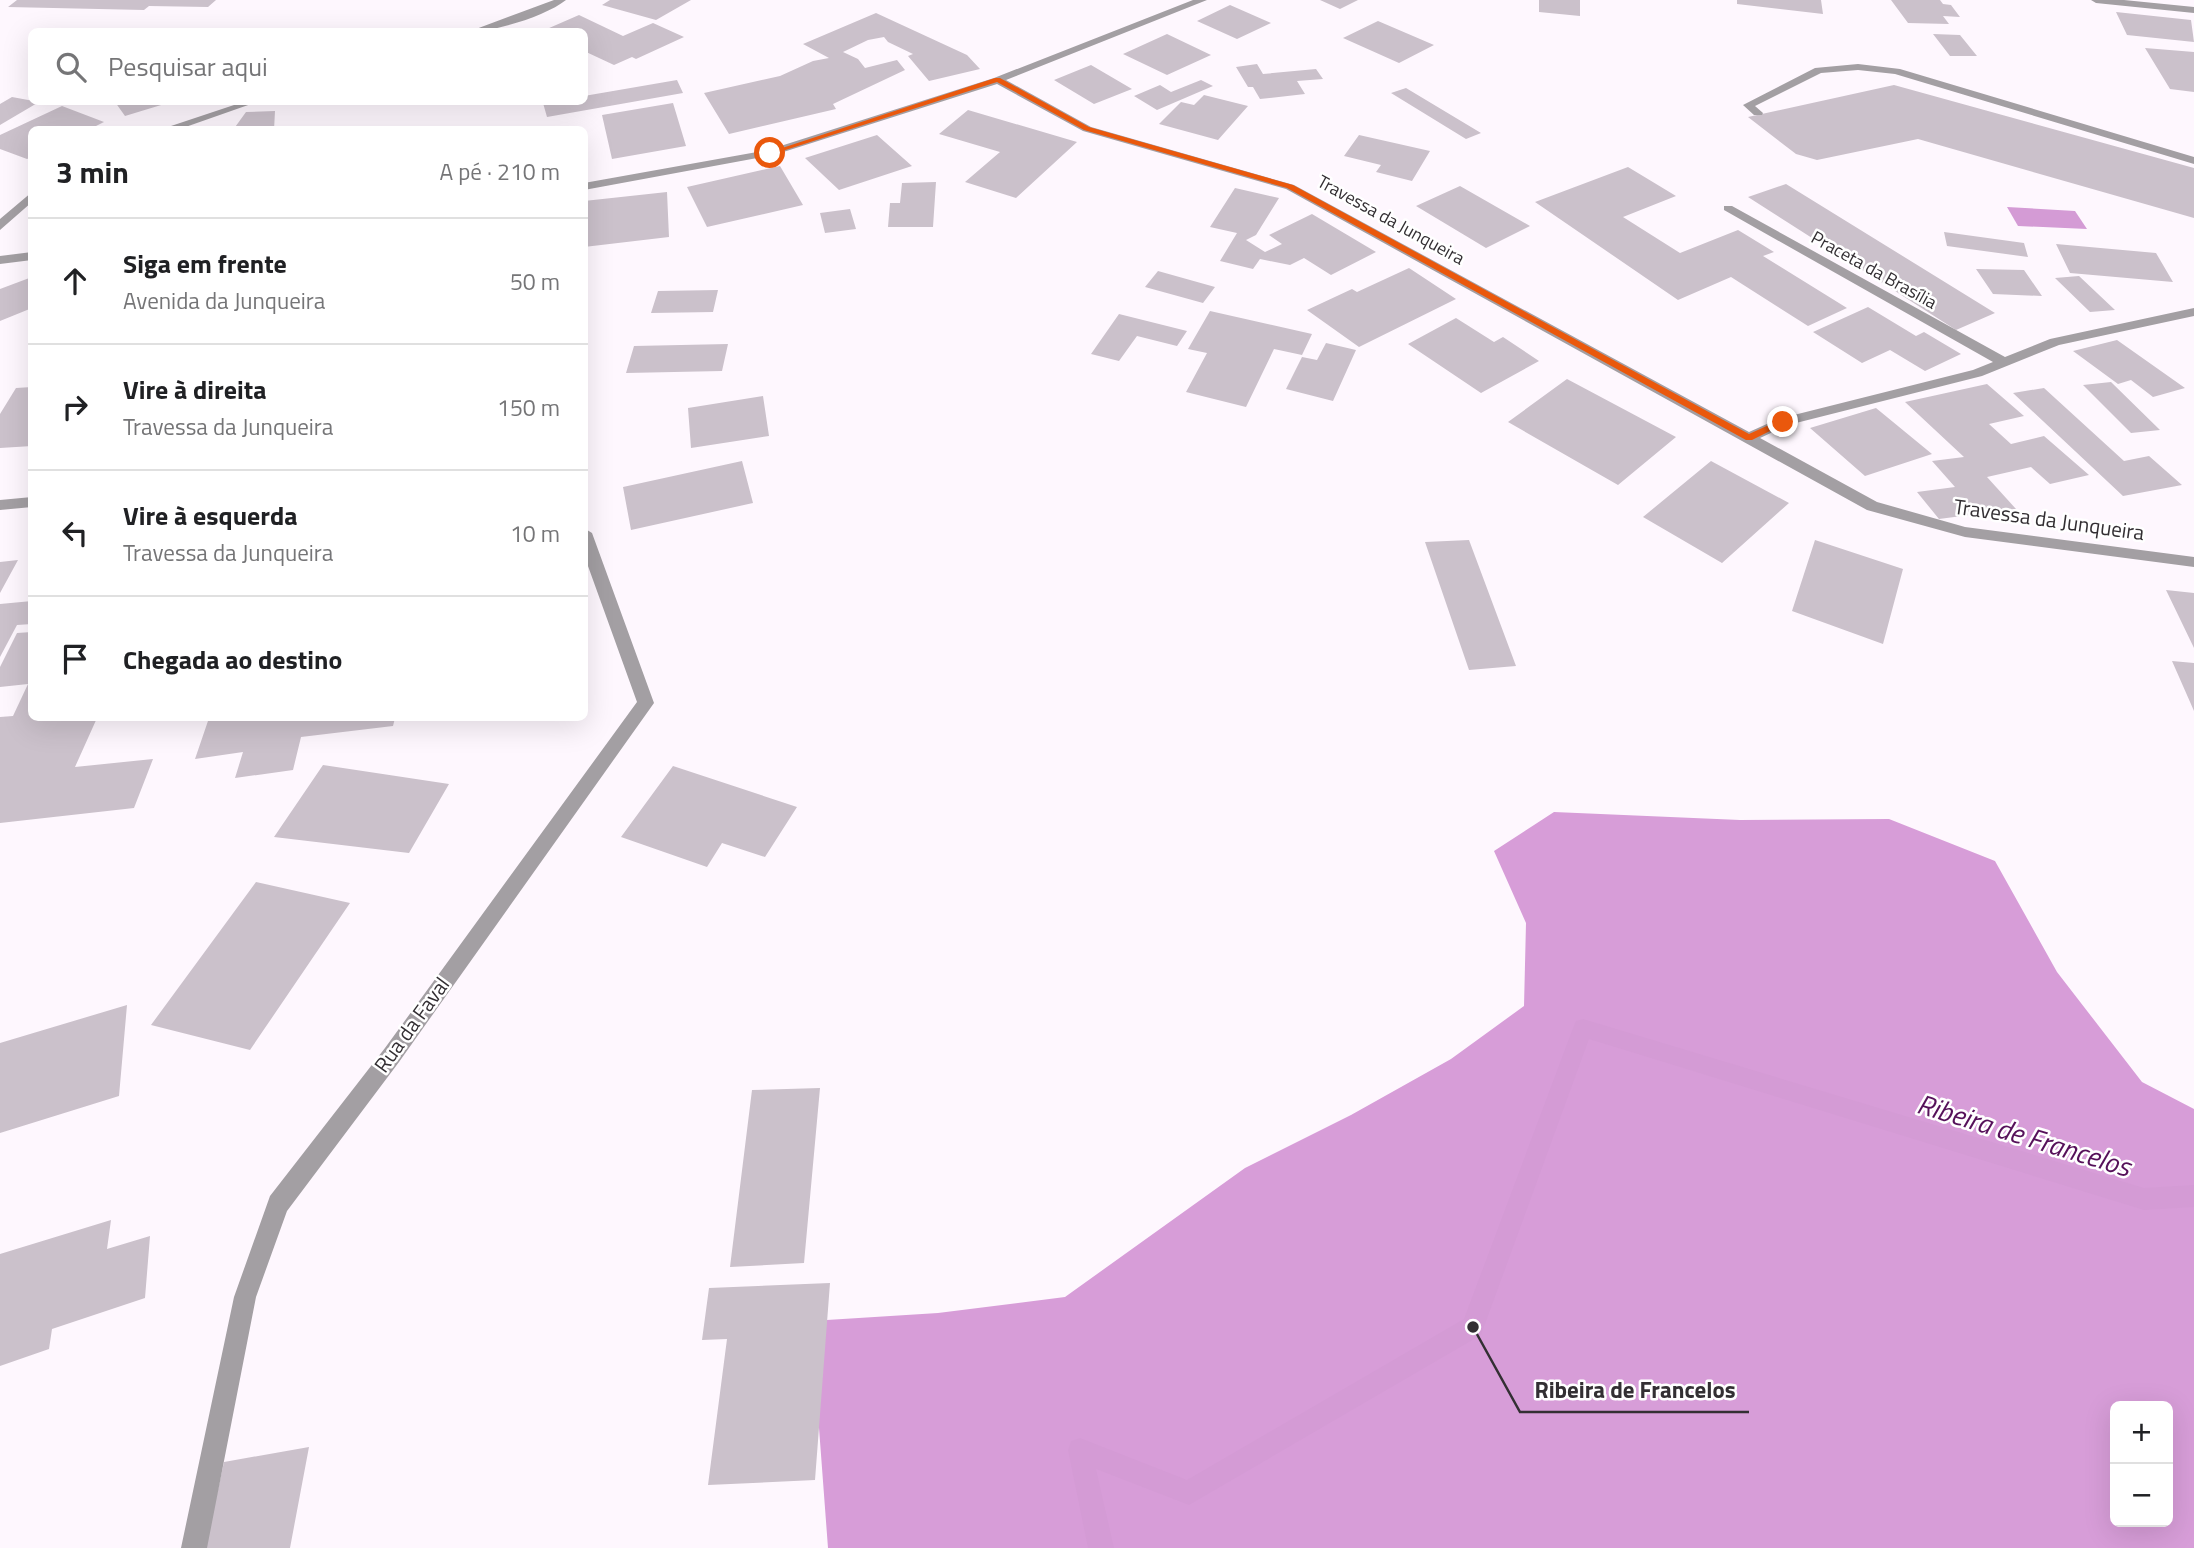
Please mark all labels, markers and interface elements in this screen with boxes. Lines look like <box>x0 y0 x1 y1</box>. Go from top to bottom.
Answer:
search box <box>28 28 588 105</box>
text: Pesquisar aqui <box>108 47 268 86</box>
icon: search <box>52 48 90 86</box>
route start <box>754 137 785 168</box>
text: 3 min <box>56 149 129 195</box>
text: A pé · 210 m <box>439 154 560 189</box>
street label: Travessa da Junqueira <box>1313 168 1470 271</box>
street label: Praceta da Brasília <box>1806 224 1942 315</box>
text: Siga em frente <box>123 244 287 283</box>
icon: ahead <box>56 262 94 300</box>
text: 50 m <box>510 264 560 299</box>
text: Avenida da Junqueira <box>123 283 325 318</box>
text: Vire à direita <box>123 370 266 409</box>
icon: right <box>56 388 94 426</box>
text: 150 m <box>497 390 560 425</box>
route end <box>1767 406 1798 437</box>
text: Travessa da Junqueira <box>123 409 333 444</box>
street label: Travessa da Junqueira <box>1952 490 2147 548</box>
text: Vire à esquerda <box>123 496 298 535</box>
icon: left <box>56 514 94 552</box>
text: 10 m <box>510 516 560 551</box>
text: Travessa da Junqueira <box>123 535 333 570</box>
icon: arrive <box>56 640 94 678</box>
text: Chegada ao destino <box>123 640 342 679</box>
street label: Rua da Faval <box>365 970 457 1079</box>
water label: Ribeira de Francelos <box>1912 1082 2138 1188</box>
callout: Ribeira de Francelos <box>1520 1368 1749 1412</box>
text: Ribeira de Francelos <box>1534 1372 1736 1407</box>
map controls <box>2110 1401 2173 1527</box>
button: + <box>2110 1401 2173 1464</box>
button: − <box>2110 1464 2173 1527</box>

